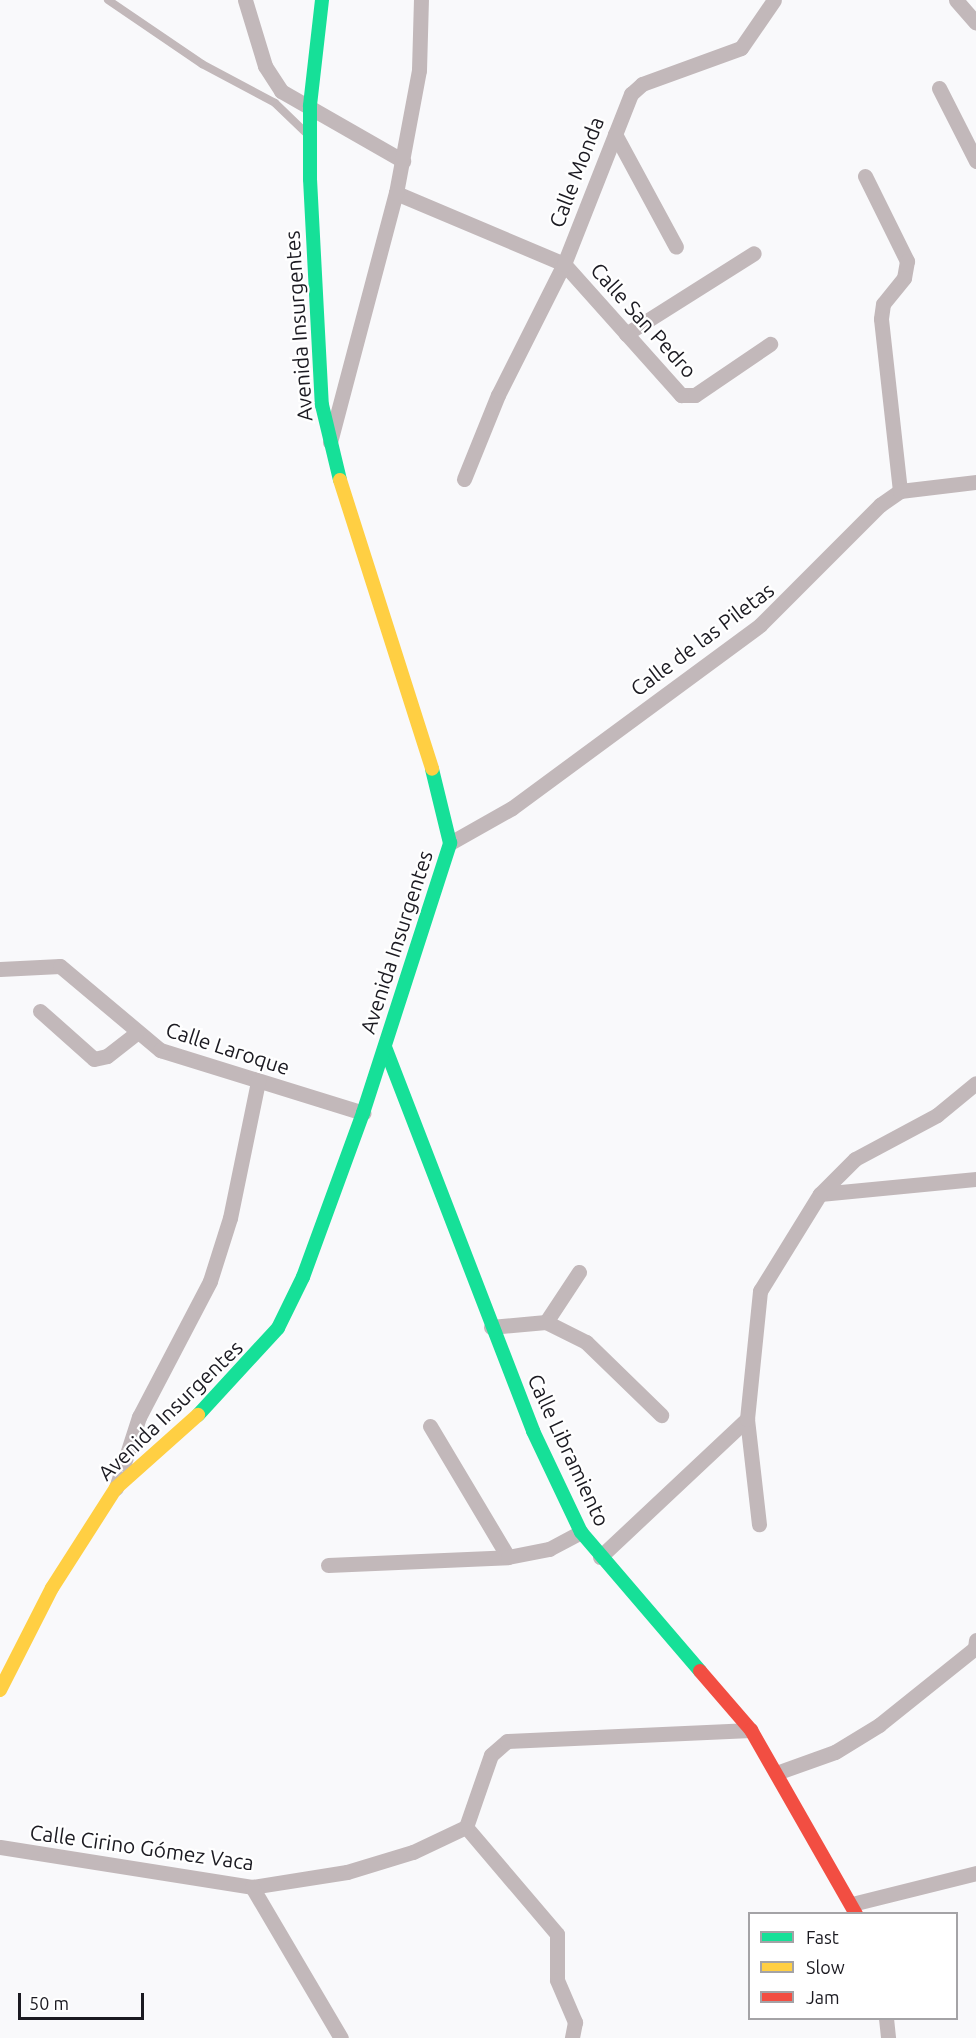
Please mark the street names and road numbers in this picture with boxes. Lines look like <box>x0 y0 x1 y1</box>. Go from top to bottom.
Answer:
street label: Calle Monda <box>543 113 609 231</box>
street label: Avenida Insurgentes <box>279 230 317 422</box>
street label: Calle San Pedro <box>586 257 702 383</box>
street label: Calle de las Piletas <box>625 577 779 701</box>
street label: Avenida Insurgentes <box>354 847 438 1037</box>
street label: Calle Laroque <box>163 1016 293 1080</box>
street label: Avenida Insurgentes <box>92 1335 248 1485</box>
street label: Calle Libramiento <box>523 1370 615 1530</box>
street label: Calle Cirino Gómez Vaca <box>28 1819 256 1875</box>

